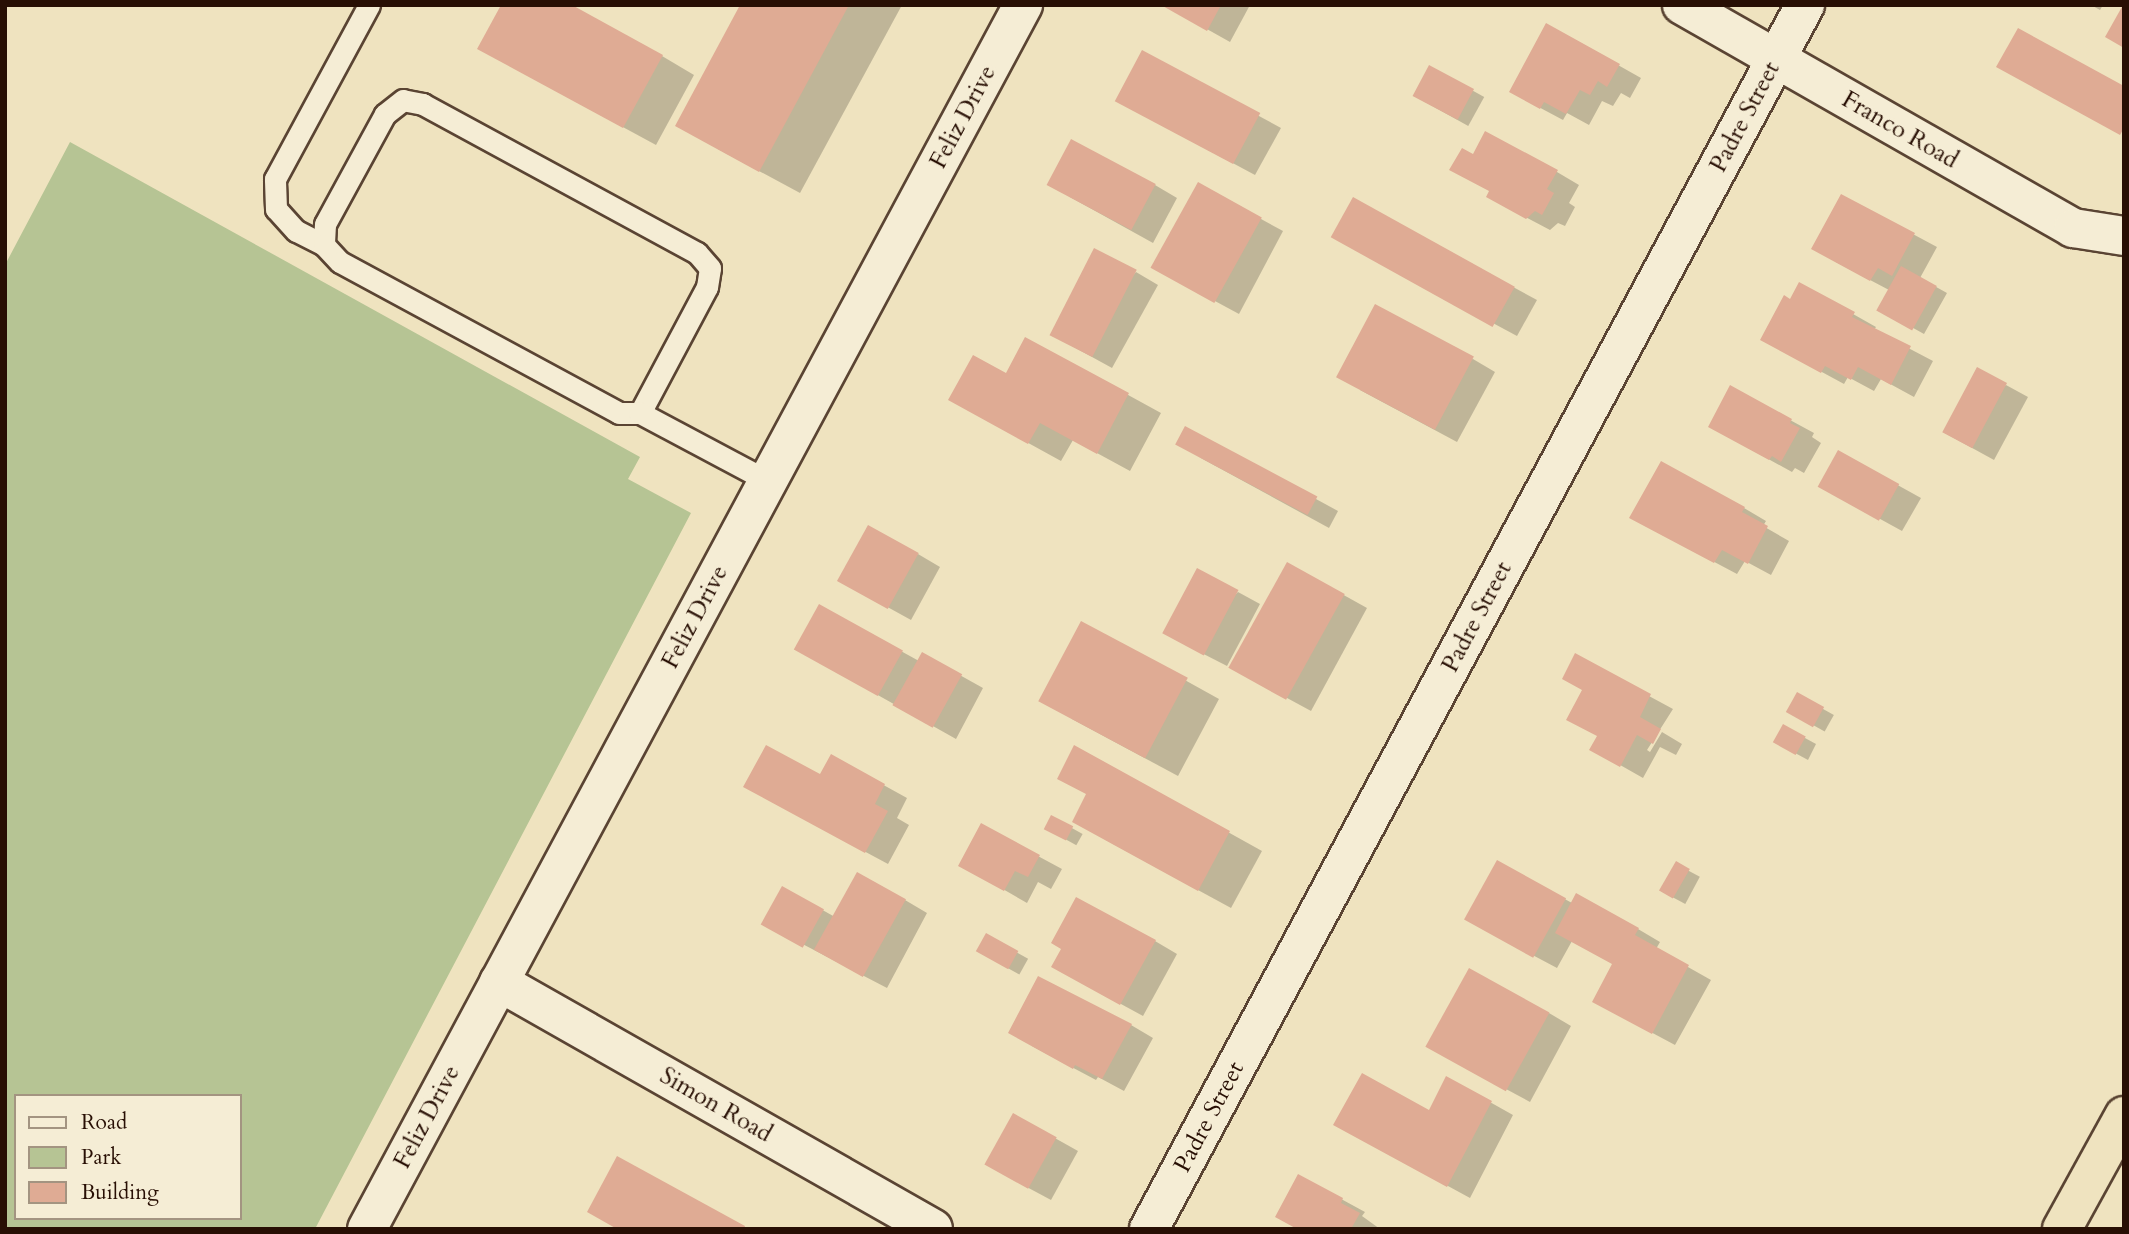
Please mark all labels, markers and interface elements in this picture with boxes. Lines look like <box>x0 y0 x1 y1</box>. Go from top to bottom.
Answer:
street label: Padre Street <box>1704 57 1786 177</box>
street label: Feliz Drive <box>924 61 1002 173</box>
street label: Franco Road <box>1837 85 1963 175</box>
street label: Padre Street <box>1436 557 1518 677</box>
street label: Feliz Drive <box>656 561 734 673</box>
street label: Padre Street <box>1168 1057 1250 1177</box>
street label: Feliz Drive <box>388 1061 466 1173</box>
street label: Simon Road <box>655 1061 777 1149</box>
legend <box>14 1094 242 1220</box>
text: Road <box>81 1108 127 1137</box>
text: Park <box>81 1143 121 1172</box>
text: Building <box>81 1178 159 1207</box>

